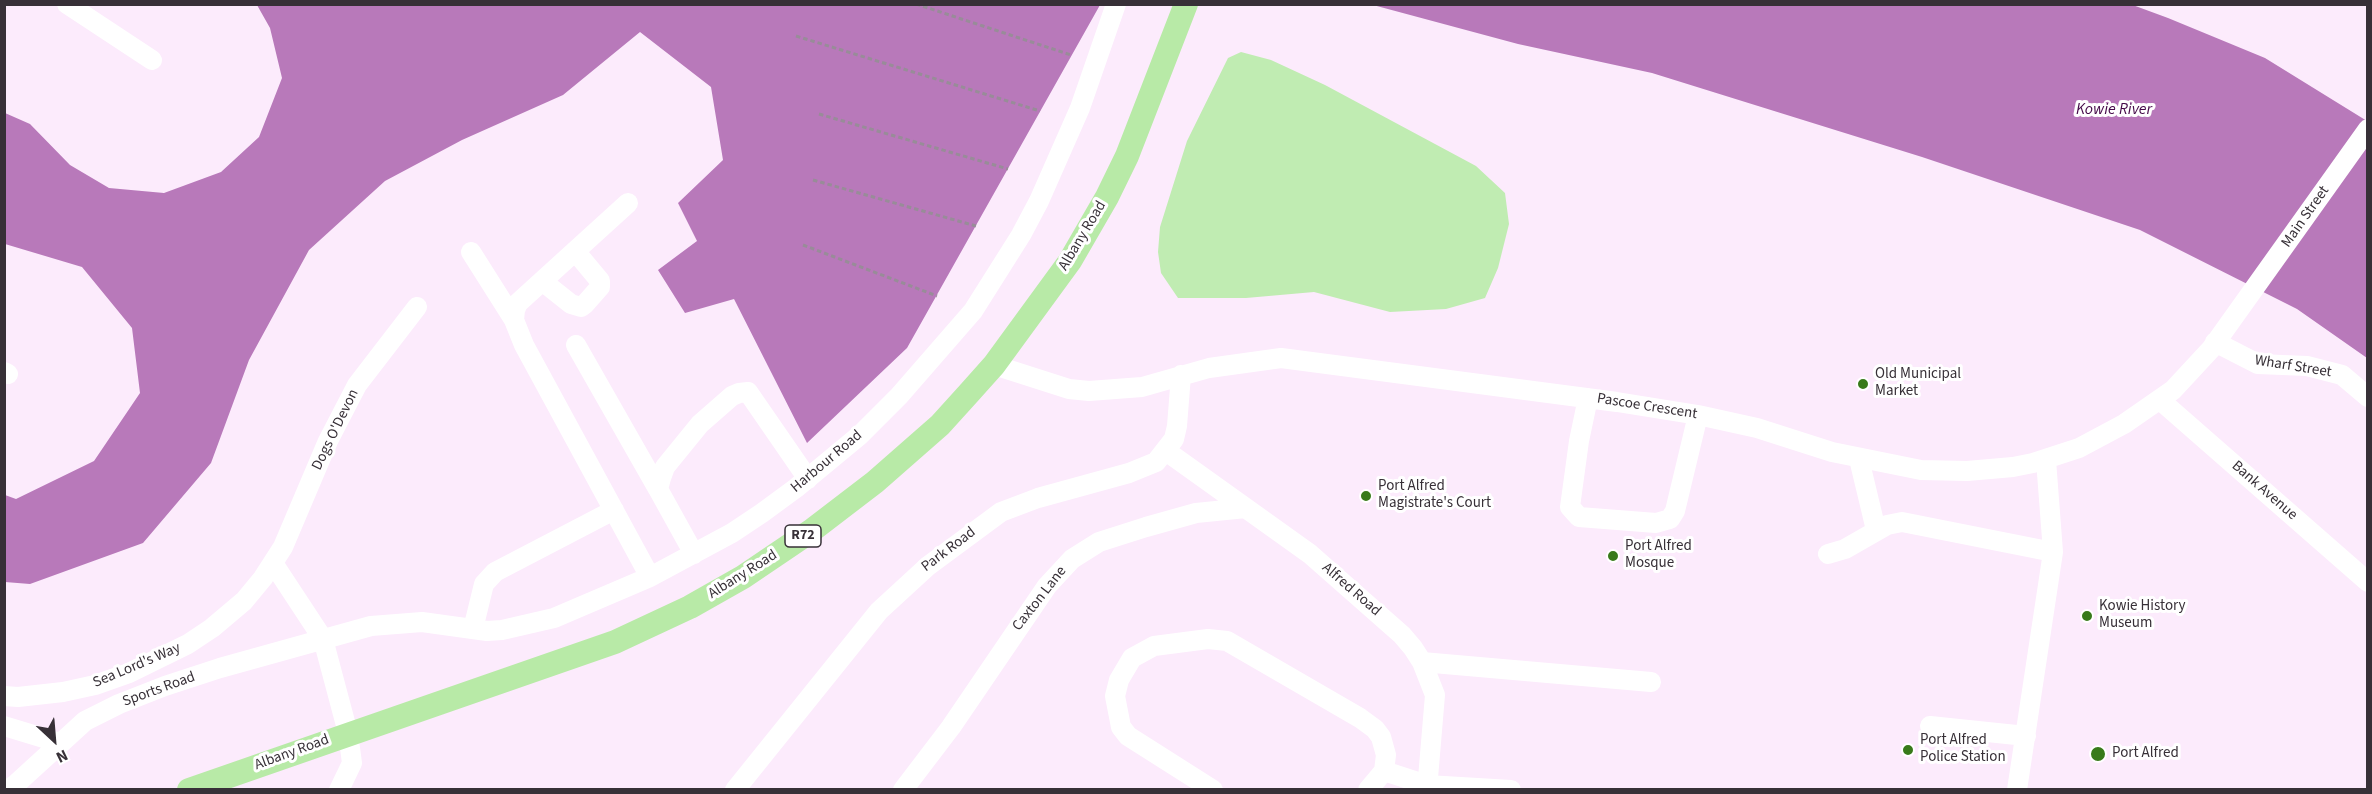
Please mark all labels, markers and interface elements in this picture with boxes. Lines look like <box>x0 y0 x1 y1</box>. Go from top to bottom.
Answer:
water label: Kowie River <box>2076 100 2152 120</box>
street label: Main Street <box>2278 183 2334 251</box>
street label: Albany Road <box>1055 198 1111 274</box>
street label: Wharf Street <box>2253 352 2333 382</box>
place label: Old Municipal Market <box>1875 366 1961 401</box>
marker: Old Municipal Market <box>1856 377 1870 391</box>
street label: Dogs O'Devon <box>309 387 363 473</box>
street label: Pascoe Crescent <box>1596 390 1698 424</box>
street label: Harbour Road <box>788 427 866 497</box>
street label: Bank Avenue <box>2227 458 2301 524</box>
place label: Port Alfred Magistrate's Court <box>1378 478 1491 513</box>
marker: Port Alfred Magistrate's Court <box>1359 489 1373 503</box>
street label: Park Road <box>918 524 980 576</box>
road number: R72 <box>785 525 821 547</box>
place label: Port Alfred Mosque <box>1625 538 1692 573</box>
street label: Albany Road <box>705 547 781 603</box>
marker: Port Alfred Mosque <box>1606 549 1620 563</box>
street label: Alfred Road <box>1318 559 1384 621</box>
street label: Caxton Lane <box>1009 563 1071 635</box>
place label: Kowie History Museum <box>2099 598 2186 633</box>
marker: Kowie History Museum <box>2080 609 2094 623</box>
street label: Sea Lord's Way <box>91 639 183 693</box>
street label: Sports Road <box>120 669 198 711</box>
north arrow <box>24 710 84 770</box>
street label: Albany Road <box>252 731 332 775</box>
place label: Port Alfred Police Station <box>1920 732 2006 767</box>
marker: Port Alfred Police Station <box>1901 743 1915 757</box>
text: N <box>52 744 72 768</box>
marker: Port Alfred <box>2089 745 2107 763</box>
place label: Port Alfred <box>2112 745 2179 763</box>

